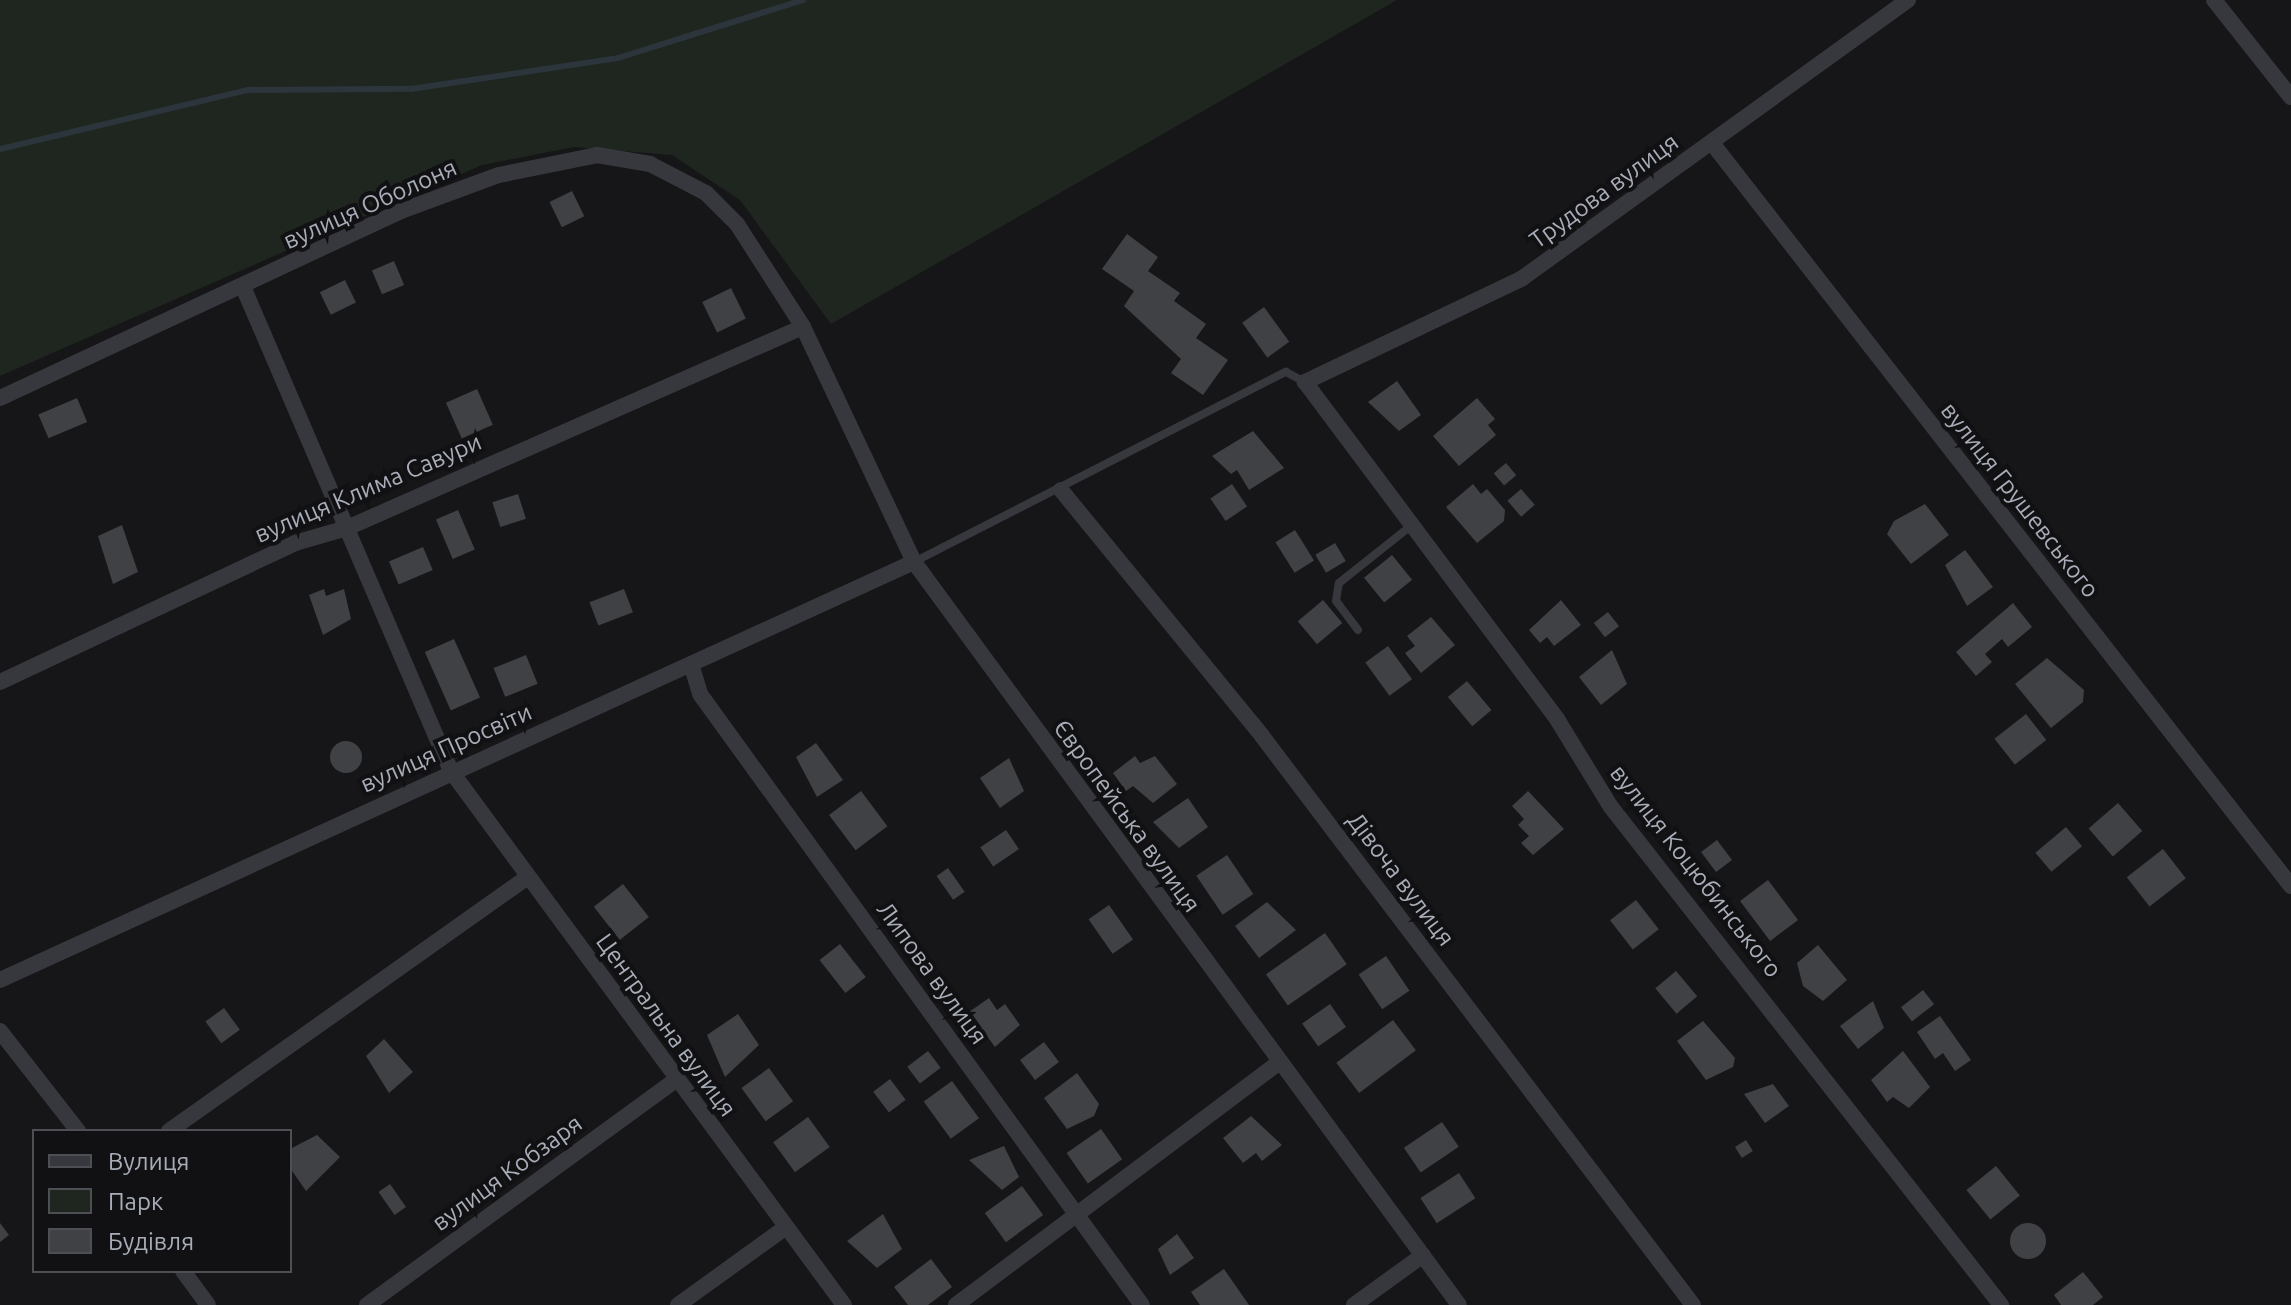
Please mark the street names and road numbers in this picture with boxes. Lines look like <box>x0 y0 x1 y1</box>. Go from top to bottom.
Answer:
street label: Трудова вулиця <box>1524 127 1684 255</box>
street label: вулиця Оболоня <box>279 153 461 255</box>
street label: вулиця Грушевського <box>1935 397 2105 603</box>
street label: вулиця Клима Савури <box>250 427 486 549</box>
street label: вулиця Просвіти <box>356 697 536 799</box>
street label: Європейська вулиця <box>1048 714 1206 918</box>
street label: вулиця Коцюбинського <box>1604 759 1788 983</box>
street label: Дівоча вулиця <box>1341 807 1461 951</box>
street label: Липова вулиця <box>871 896 993 1050</box>
street label: Центральна вулиця <box>590 928 742 1122</box>
street label: вулиця Кобзаря <box>426 1109 588 1237</box>

